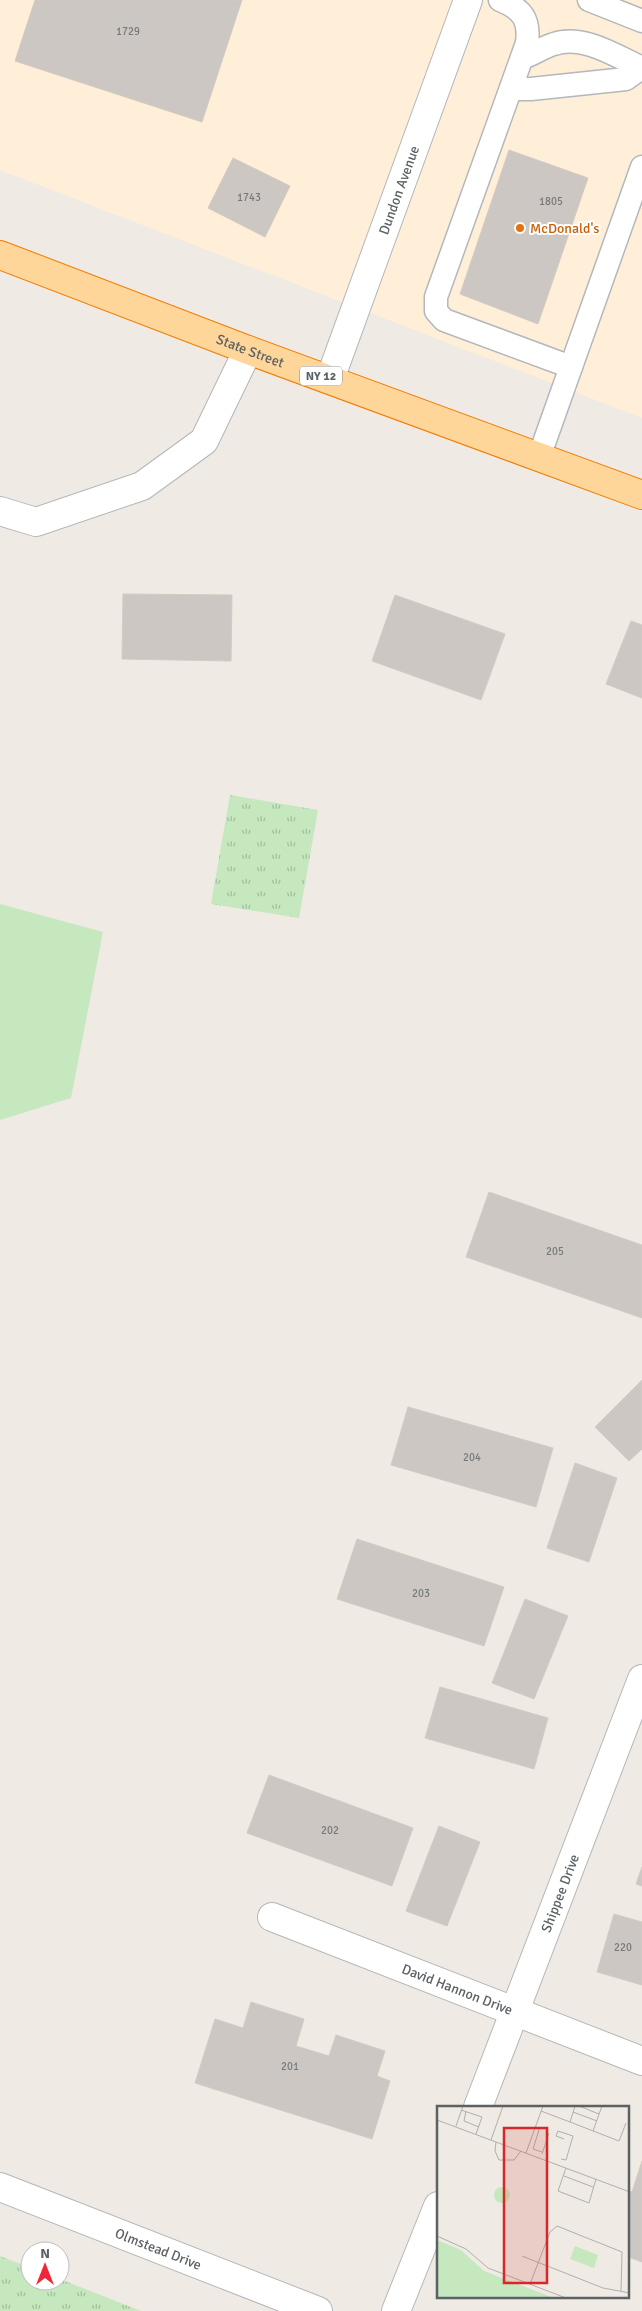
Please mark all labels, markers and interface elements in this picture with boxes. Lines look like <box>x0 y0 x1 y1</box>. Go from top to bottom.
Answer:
house number: 1729 <box>116 25 140 38</box>
street label: Dundon Avenue <box>375 143 423 237</box>
house number: 1743 <box>237 191 261 204</box>
house number: 1805 <box>539 195 563 208</box>
place label: McDonald's <box>530 220 599 237</box>
marker: McDonald's <box>514 222 526 234</box>
street label: State Street <box>214 331 286 372</box>
road number: NY 12 <box>300 366 342 386</box>
house number: 205 <box>546 1245 564 1258</box>
house number: 204 <box>463 1451 481 1464</box>
house number: 203 <box>412 1587 430 1600</box>
house number: 202 <box>321 1824 339 1837</box>
street label: Shippee Drive <box>538 1852 583 1935</box>
house number: 220 <box>614 1941 632 1954</box>
street label: David Hannon Drive <box>399 1960 515 2019</box>
house number: 201 <box>281 2060 299 2073</box>
inset map <box>437 2106 630 2298</box>
street label: Olmstead Drive <box>113 2225 204 2274</box>
north arrow <box>20 2241 70 2291</box>
text: N <box>40 2245 50 2262</box>

